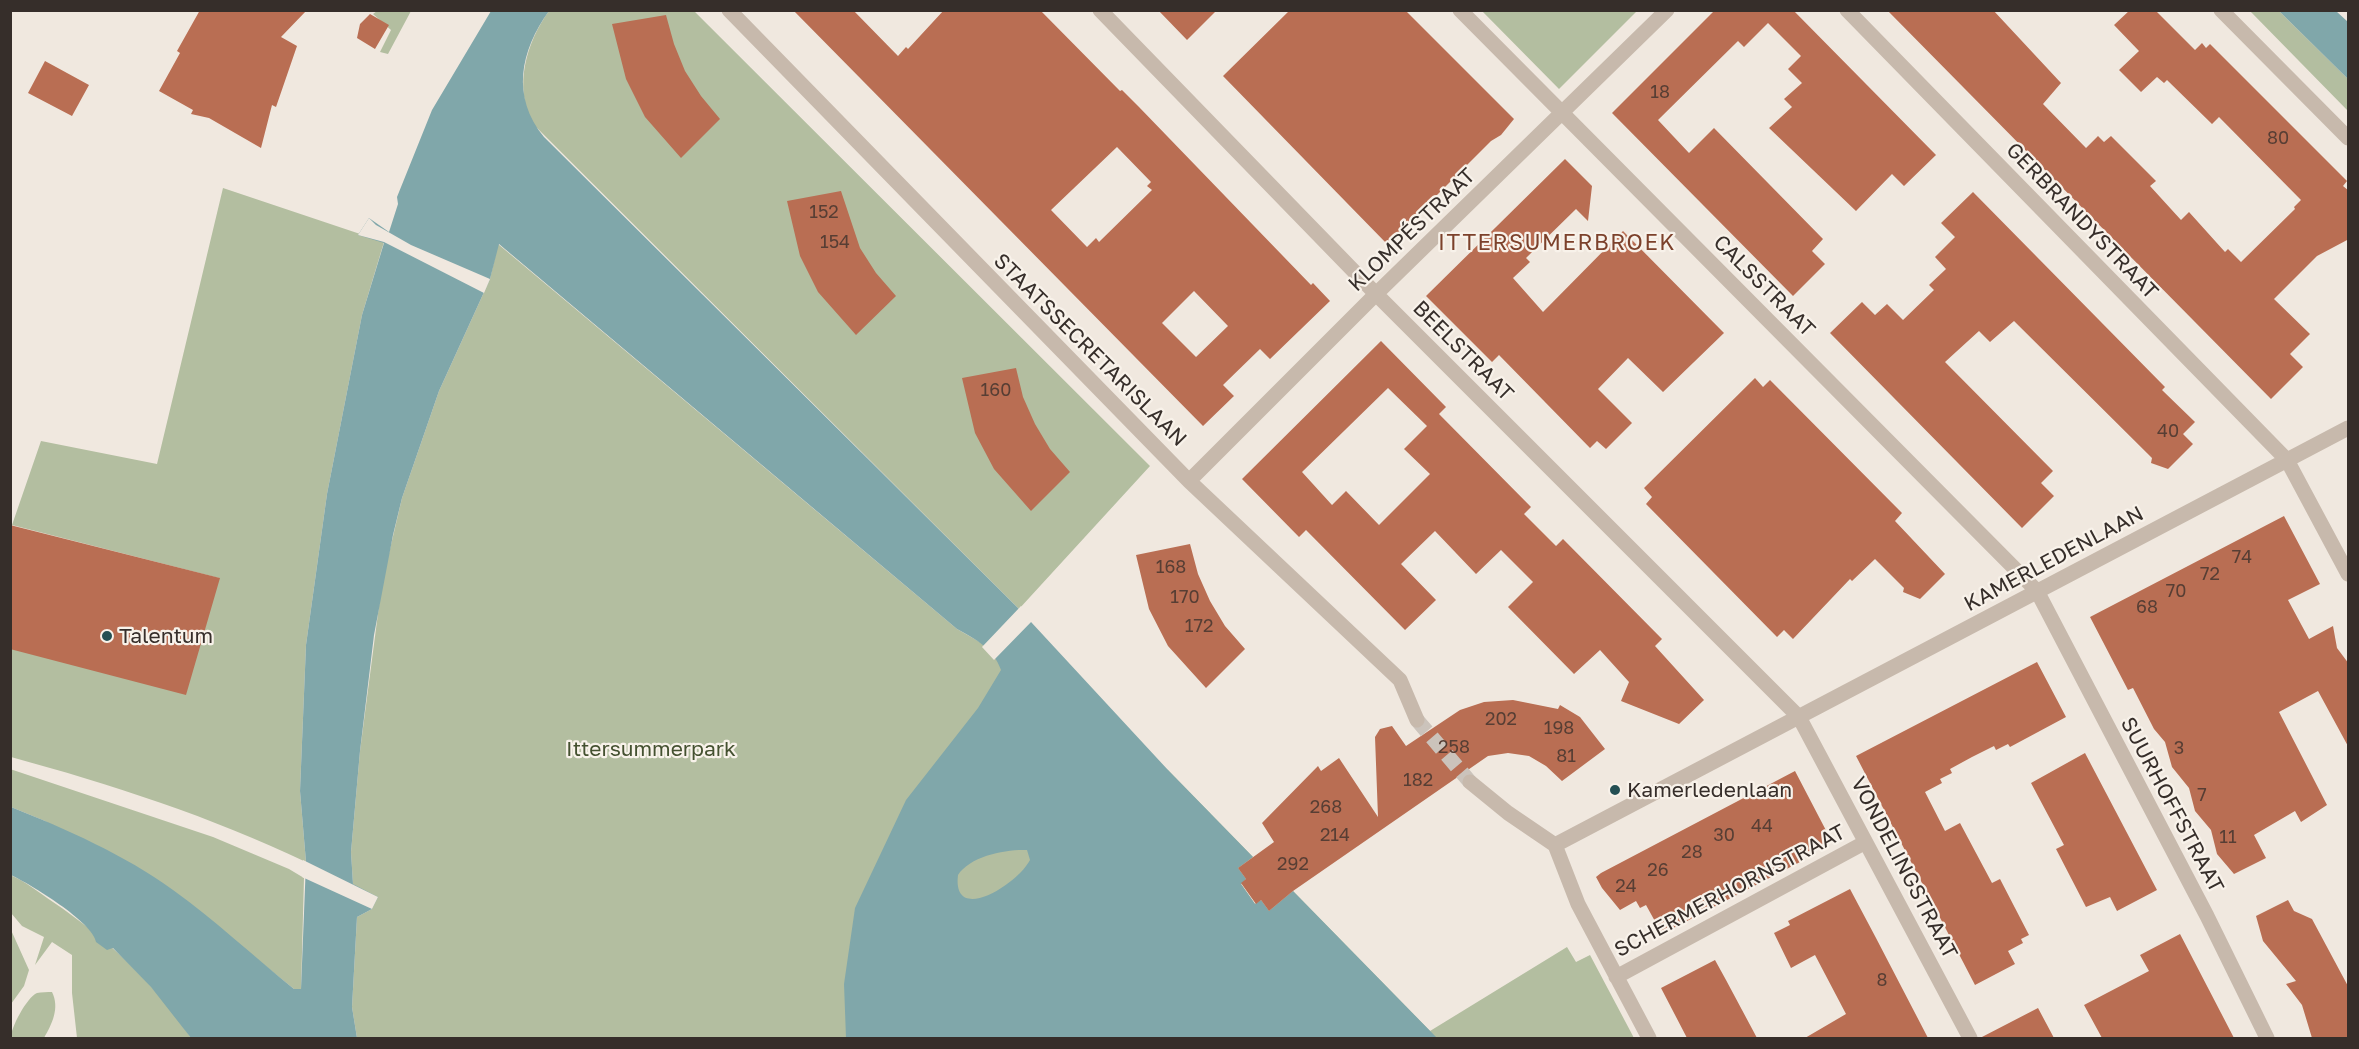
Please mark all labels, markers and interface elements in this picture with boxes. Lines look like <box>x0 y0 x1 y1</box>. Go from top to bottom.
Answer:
house number: 18 <box>1650 81 1670 103</box>
house number: 80 <box>2267 127 2289 149</box>
street label: GERBRANDYSTRAAT <box>2001 138 2163 304</box>
street label: KLOMPÉSTRAAT <box>1343 163 1481 297</box>
house number: 152 <box>809 201 839 223</box>
district label: ITTERSUMERBROEK <box>1438 230 1676 256</box>
street label: CALSSTRAAT <box>1708 230 1820 342</box>
house number: 154 <box>820 231 850 253</box>
street label: STAATSSECRETARISLAAN <box>988 248 1192 452</box>
street label: BEELSTRAAT <box>1408 296 1518 406</box>
house number: 160 <box>981 379 1011 401</box>
house number: 40 <box>2157 420 2179 442</box>
street label: KAMERLEDENLAAN <box>1960 501 2148 617</box>
house number: 74 <box>2232 546 2252 568</box>
house number: 168 <box>1156 556 1186 578</box>
house number: 72 <box>2200 563 2220 585</box>
house number: 70 <box>2166 580 2186 602</box>
house number: 170 <box>1170 586 1200 608</box>
house number: 68 <box>2136 596 2158 618</box>
house number: 172 <box>1185 615 1213 637</box>
place label: Talentum <box>119 623 213 649</box>
marker: Talentum <box>100 629 114 643</box>
house number: 202 <box>1485 708 1517 730</box>
street label: SUURHOFFSTRAAT <box>2115 713 2229 897</box>
house number: 198 <box>1544 717 1574 739</box>
park label: Ittersummerpark <box>566 736 736 762</box>
house number: 258 <box>1438 736 1470 758</box>
house number: 3 <box>2174 737 2184 759</box>
house number: 81 <box>1556 745 1576 767</box>
house number: 182 <box>1403 769 1433 791</box>
street label: VONDELINGSTRAAT <box>1845 773 1963 963</box>
place label: Kamerledenlaan <box>1627 777 1792 803</box>
marker: Kamerledenlaan <box>1608 783 1622 797</box>
house number: 7 <box>2197 784 2207 806</box>
house number: 268 <box>1310 796 1342 818</box>
house number: 44 <box>1751 815 1773 837</box>
street label: SCHERMERHORNSTRAAT <box>1610 819 1850 963</box>
house number: 214 <box>1320 824 1350 846</box>
house number: 30 <box>1713 824 1735 846</box>
house number: 11 <box>2219 826 2237 848</box>
house number: 28 <box>1681 841 1703 863</box>
house number: 292 <box>1277 853 1309 875</box>
house number: 26 <box>1647 859 1669 881</box>
house number: 24 <box>1615 875 1637 897</box>
house number: 8 <box>1877 969 1887 991</box>

